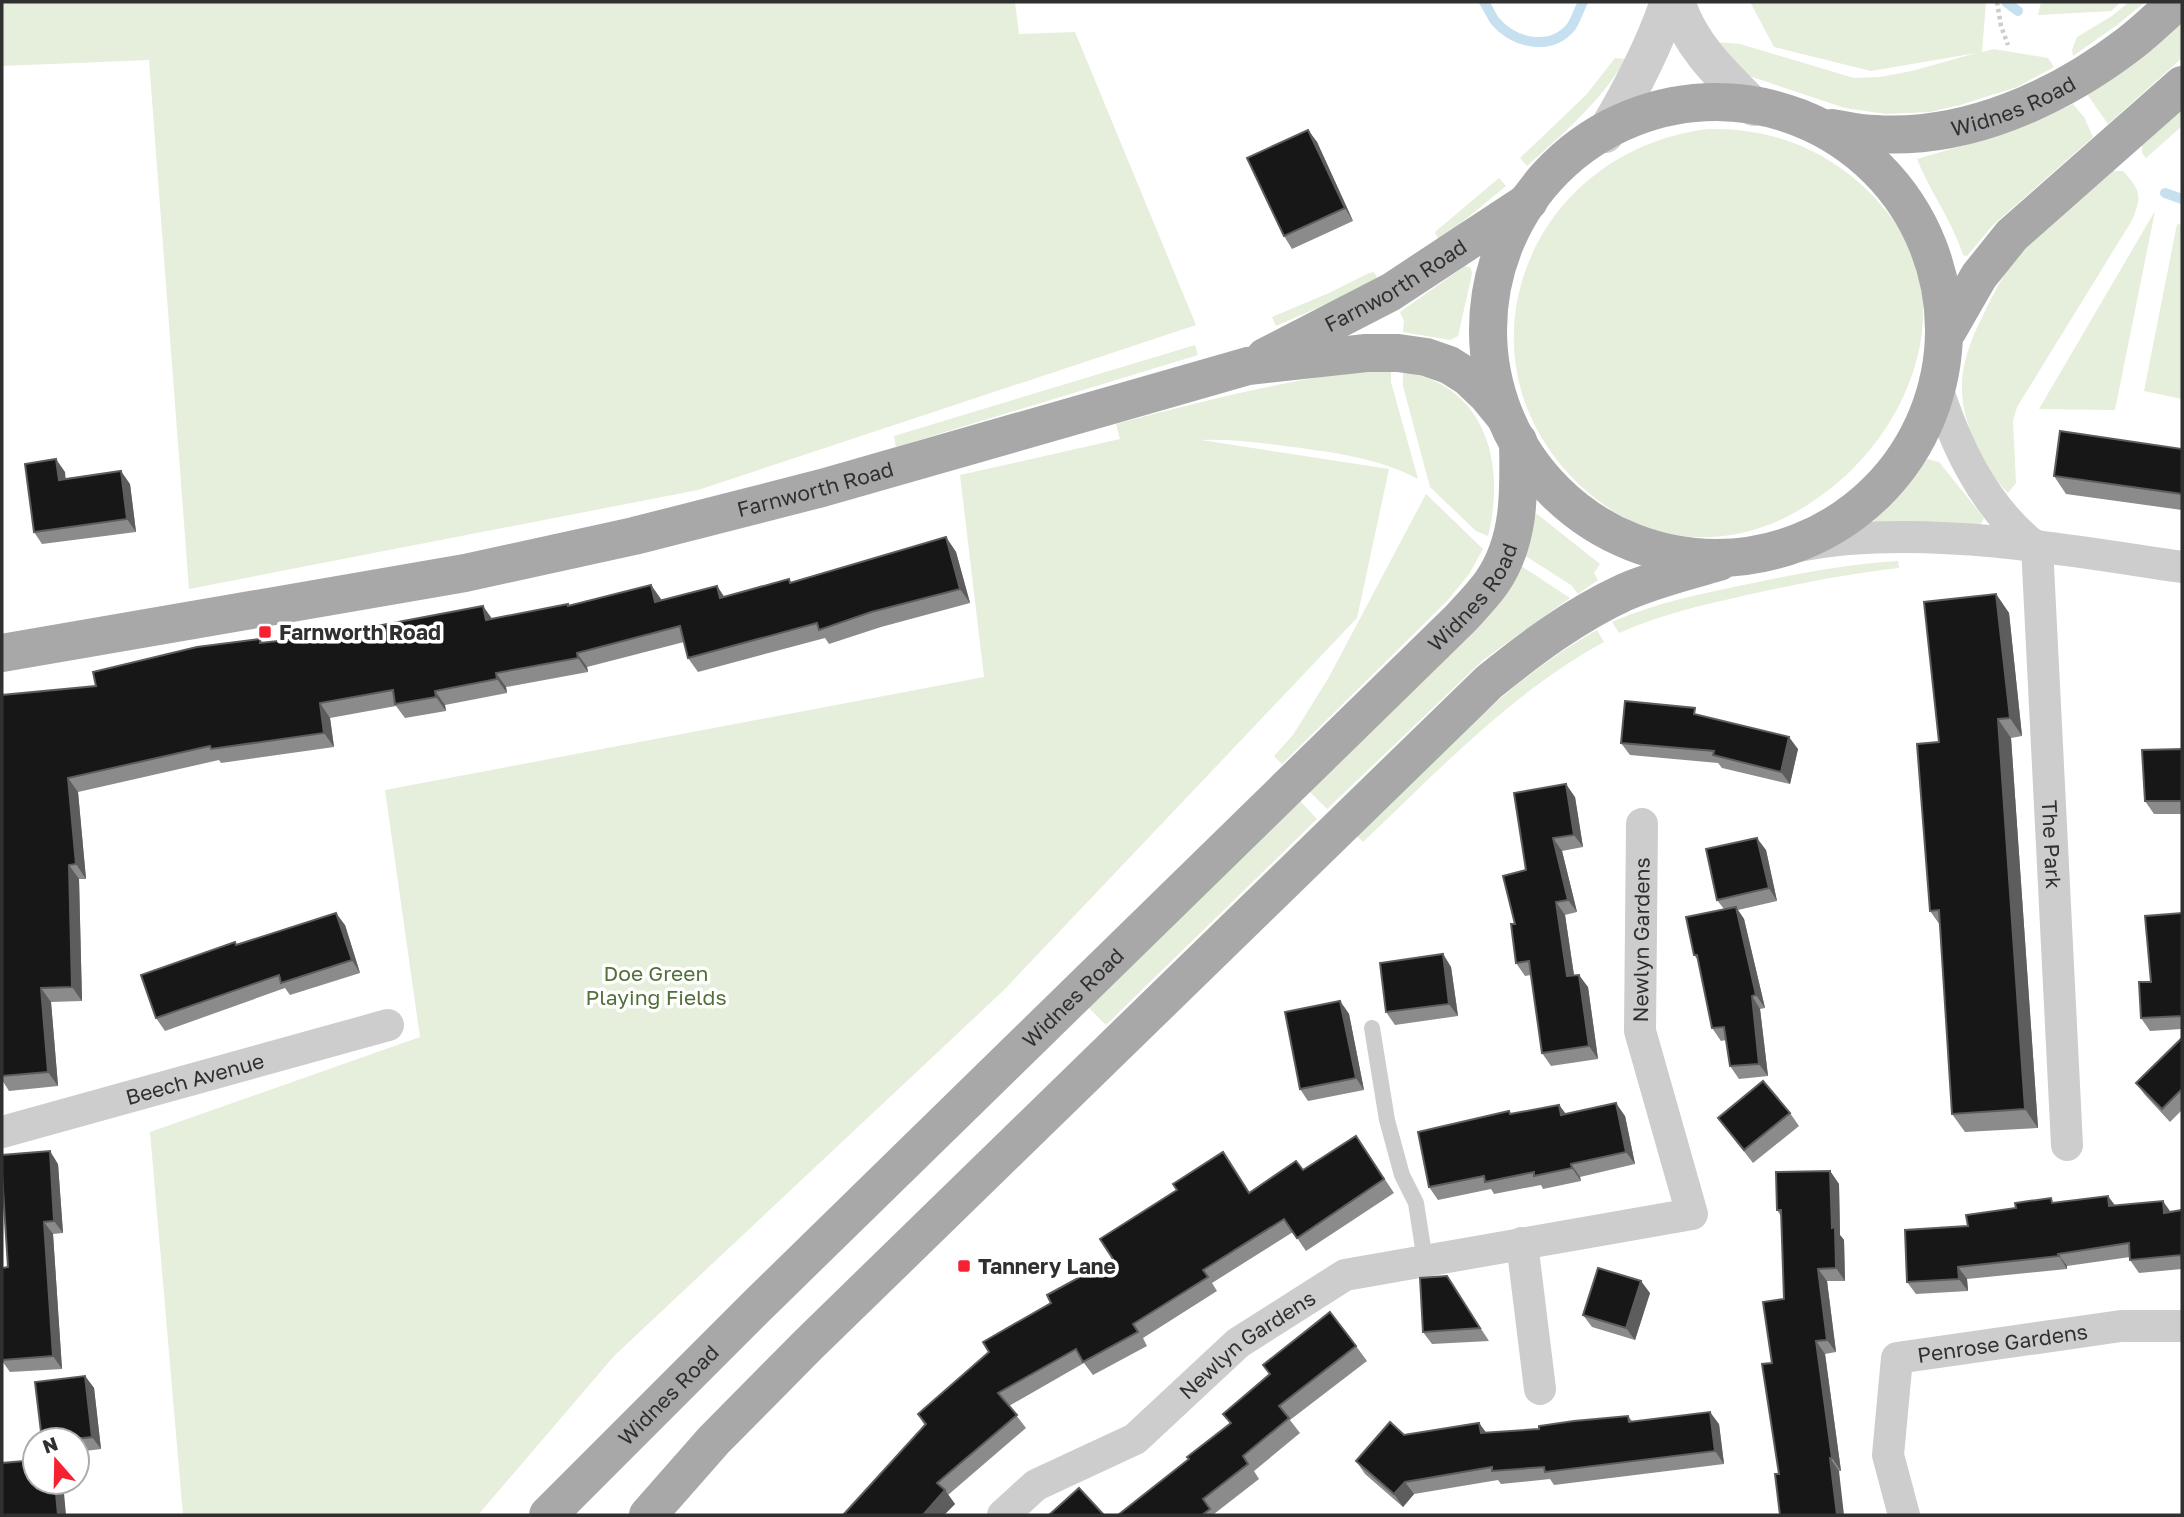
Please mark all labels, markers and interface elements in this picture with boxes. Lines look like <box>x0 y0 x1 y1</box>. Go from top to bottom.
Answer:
street label: Widnes Road <box>1948 70 2080 141</box>
street label: Farnworth Road <box>1320 233 1471 337</box>
street label: Farnworth Road <box>734 455 896 522</box>
street label: Widnes Road <box>1422 540 1523 657</box>
place label: Farnworth Road <box>279 619 441 645</box>
marker: Farnworth Road <box>257 624 273 640</box>
street label: The Park <box>2037 800 2067 890</box>
street label: Newlyn Gardens <box>1627 857 1655 1023</box>
street label: Widnes Road <box>1017 942 1129 1053</box>
park label: Doe Green Playing Fields <box>585 960 727 1010</box>
street label: Beech Avenue <box>123 1047 267 1110</box>
place label: Tannery Lane <box>978 1253 1116 1279</box>
marker: Tannery Lane <box>956 1258 972 1274</box>
street label: Newlyn Gardens <box>1173 1284 1320 1404</box>
street label: Penrose Gardens <box>1916 1318 2089 1368</box>
street label: Widnes Road <box>612 1339 724 1451</box>
north arrow <box>21 1426 91 1496</box>
text: N <box>39 1431 61 1458</box>

